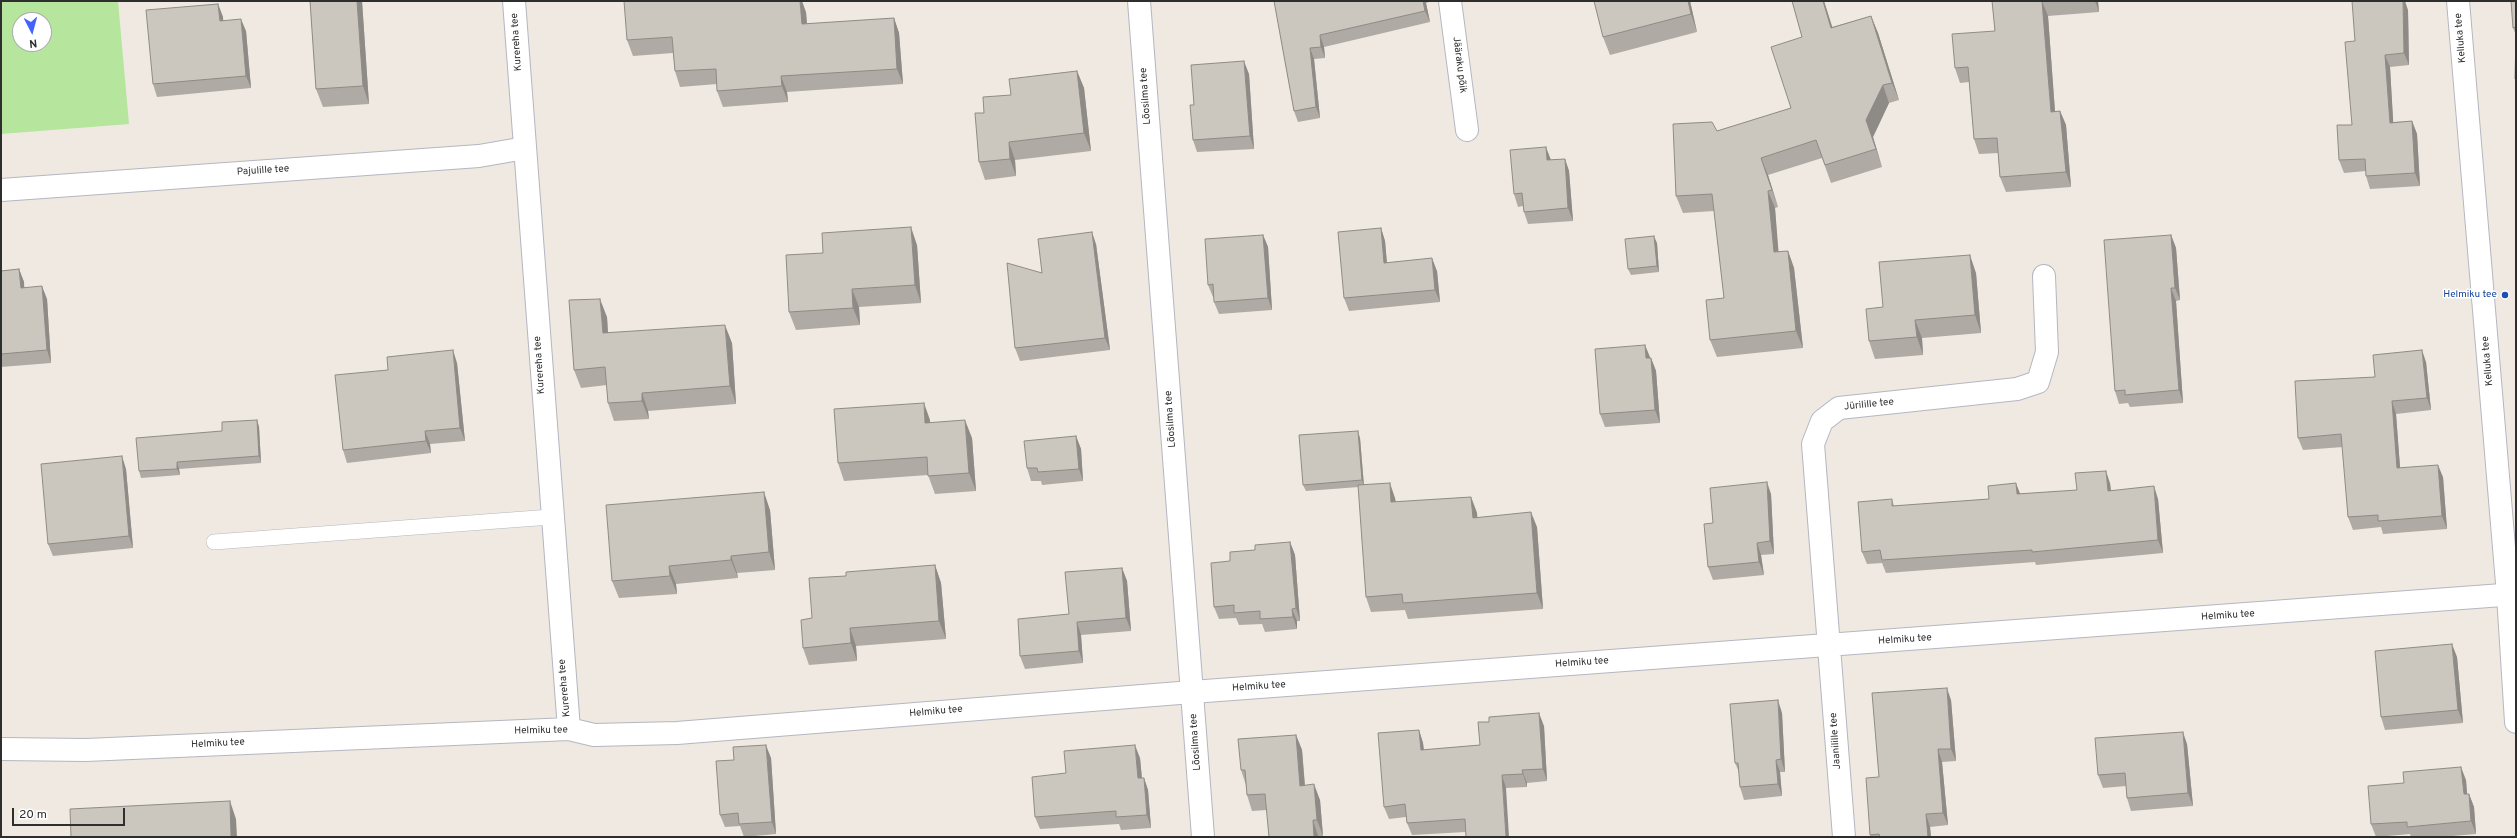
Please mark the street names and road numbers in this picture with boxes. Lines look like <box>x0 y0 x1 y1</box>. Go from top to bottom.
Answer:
street label: Kurereha tee <box>509 13 525 71</box>
street label: Kelluka tee <box>2453 13 2469 63</box>
street label: Jääraku põik <box>1450 36 1468 94</box>
street label: Lõosilma tee <box>1138 67 1154 125</box>
street label: Pajulille tee <box>236 163 290 179</box>
street label: Kurereha tee <box>532 336 548 394</box>
street label: Kelluka tee <box>2480 336 2496 386</box>
street label: Lõosilma tee <box>1163 390 1179 448</box>
street label: Jürilille tee <box>1843 396 1895 414</box>
street label: Helmiku tee <box>2201 608 2255 624</box>
street label: Helmiku tee <box>1878 632 1932 648</box>
street label: Helmiku tee <box>1555 655 1609 671</box>
street label: Kurereha tee <box>556 658 574 718</box>
street label: Helmiku tee <box>1232 679 1286 695</box>
street label: Helmiku tee <box>909 704 963 720</box>
street label: Jaanilille tee <box>1828 712 1844 770</box>
street label: Lõosilma tee <box>1188 713 1204 771</box>
street label: Helmiku tee <box>514 725 568 737</box>
street label: Helmiku tee <box>191 737 245 751</box>

